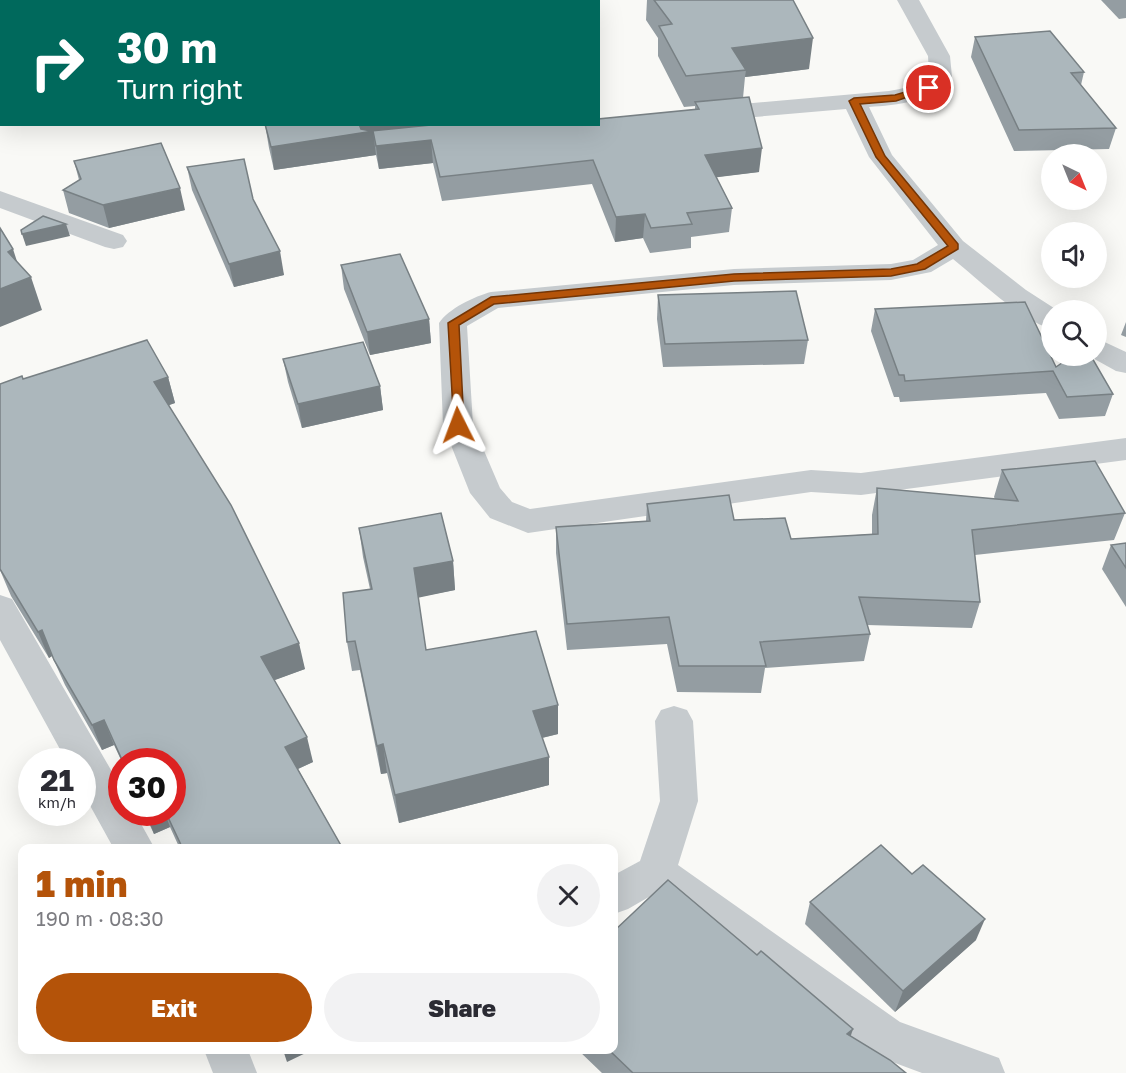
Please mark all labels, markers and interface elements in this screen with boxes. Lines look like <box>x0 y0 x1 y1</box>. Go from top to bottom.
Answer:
text: 30 m <box>117 22 217 72</box>
icon: right <box>18 24 96 102</box>
pin <box>903 62 954 113</box>
icon: arrive <box>912 71 945 104</box>
text: Turn right <box>117 73 243 105</box>
north arrow <box>1041 144 1107 210</box>
map controls <box>1041 144 1107 366</box>
button: sound <box>1041 222 1107 288</box>
button: search <box>1041 300 1107 366</box>
position arrow <box>426 393 490 457</box>
speed limit sign: 30 <box>108 748 186 826</box>
text: 21 <box>40 762 74 798</box>
text: km/h <box>38 793 76 811</box>
text: 1 min <box>36 862 127 905</box>
button: close <box>537 864 600 927</box>
text: 190 m · 08:30 <box>36 906 164 930</box>
button: Exit <box>36 973 312 1042</box>
button: Share <box>324 973 600 1042</box>

